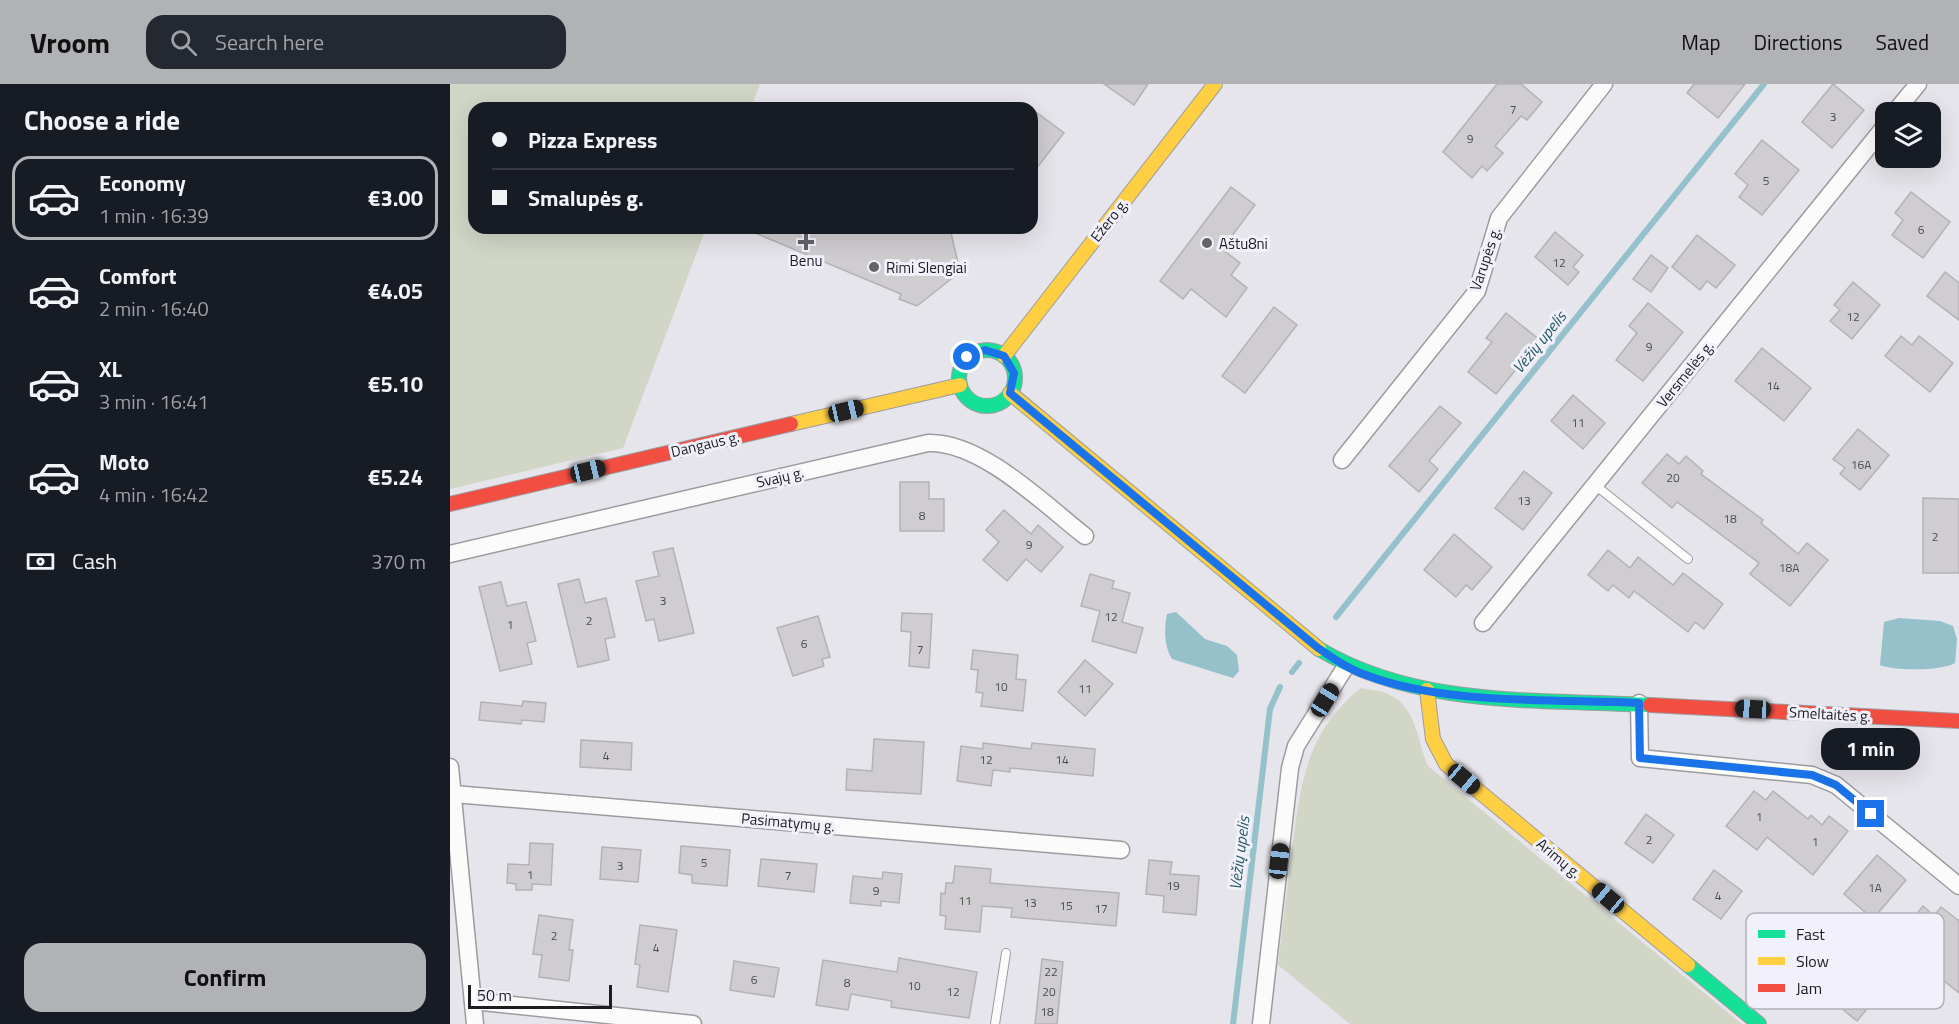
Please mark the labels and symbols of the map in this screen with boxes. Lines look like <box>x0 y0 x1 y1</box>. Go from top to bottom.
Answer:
house number: 7 <box>1510 100 1516 119</box>
house number: 3 <box>1830 107 1836 126</box>
house number: 9 <box>1467 129 1474 148</box>
house number: 5 <box>1763 171 1770 190</box>
street label: Ežero g. <box>1085 193 1133 247</box>
house number: 6 <box>1918 220 1925 239</box>
street label: Varupės g. <box>1463 224 1507 294</box>
place label: Aštu8ni <box>1219 232 1268 255</box>
marker: Benu <box>799 235 813 249</box>
marker: Aštu8ni <box>1200 236 1214 250</box>
place label: Benu <box>790 249 822 272</box>
house number: 12 <box>1552 253 1566 272</box>
place label: Rimi Slengiai <box>886 256 967 279</box>
marker: Rimi Slengiai <box>867 260 881 274</box>
water label: Vėžių upelis <box>1506 305 1572 378</box>
house number: 12 <box>1846 307 1860 326</box>
street label: Versmelės g. <box>1651 336 1719 412</box>
house number: 9 <box>1646 337 1653 356</box>
route start <box>953 343 980 370</box>
house number: 14 <box>1766 376 1780 395</box>
car <box>826 398 866 424</box>
house number: 11 <box>1571 413 1585 432</box>
street label: Dangaus g. <box>668 425 742 463</box>
house number: 16A <box>1851 455 1871 474</box>
car <box>568 458 608 484</box>
street label: Svajų g. <box>754 460 806 494</box>
house number: 20 <box>1666 468 1680 487</box>
house number: 13 <box>1517 491 1531 510</box>
house number: 8 <box>919 506 926 525</box>
house number: 18 <box>1723 509 1737 528</box>
house number: 2 <box>1932 527 1938 546</box>
house number: 9 <box>1026 535 1033 554</box>
house number: 18A <box>1779 558 1799 577</box>
house number: 3 <box>660 591 666 610</box>
house number: 12 <box>1104 607 1118 626</box>
house number: 2 <box>586 611 592 630</box>
house number: 1 <box>507 615 513 634</box>
house number: 6 <box>801 634 808 653</box>
house number: 7 <box>917 640 923 659</box>
house number: 10 <box>994 677 1008 696</box>
house number: 11 <box>1078 679 1092 698</box>
car <box>1308 680 1342 720</box>
car <box>1735 699 1771 719</box>
street label: Smeltaitės g. <box>1789 700 1871 728</box>
callout: 1 min <box>1822 727 1920 769</box>
house number: 4 <box>603 746 610 765</box>
house number: 12 <box>979 750 993 769</box>
house number: 14 <box>1055 750 1069 769</box>
car <box>1444 761 1484 797</box>
route end <box>1857 800 1884 827</box>
street label: Pasimatymų g. <box>740 806 836 838</box>
house number: 1 <box>1756 807 1762 826</box>
water label: Vėžių upelis <box>1223 814 1256 891</box>
house number: 2 <box>1646 830 1652 849</box>
street label: Arimų g. <box>1532 832 1586 884</box>
house number: 1 <box>1812 832 1818 851</box>
car <box>1268 842 1290 880</box>
house number: 5 <box>701 853 708 872</box>
house number: 3 <box>617 856 623 875</box>
house number: 1 <box>527 865 533 884</box>
house number: 7 <box>785 866 791 885</box>
house number: 19 <box>1166 876 1180 895</box>
house number: 1A <box>1868 878 1882 897</box>
car <box>1588 880 1628 916</box>
house number: 9 <box>873 881 880 900</box>
house number: 4 <box>1715 886 1722 905</box>
house number: 11 <box>958 891 972 910</box>
house number: 13 <box>1023 893 1037 912</box>
house number: 15 <box>1059 896 1073 915</box>
house number: 17 <box>1094 899 1108 918</box>
legend <box>1746 913 1944 1009</box>
text: Fast <box>1796 922 1825 946</box>
house number: 2 <box>551 926 557 945</box>
house number: 4 <box>653 938 660 957</box>
text: Slow <box>1796 949 1829 973</box>
house number: 22 <box>1044 962 1058 981</box>
house number: 6 <box>751 970 758 989</box>
house number: 8 <box>844 973 851 992</box>
house number: 10 <box>907 976 921 995</box>
text: Jam <box>1796 976 1822 1000</box>
scale bar <box>468 982 612 1010</box>
house number: 12 <box>946 982 960 1001</box>
house number: 20 <box>1042 982 1056 1001</box>
house number: 18 <box>1040 1002 1054 1021</box>

